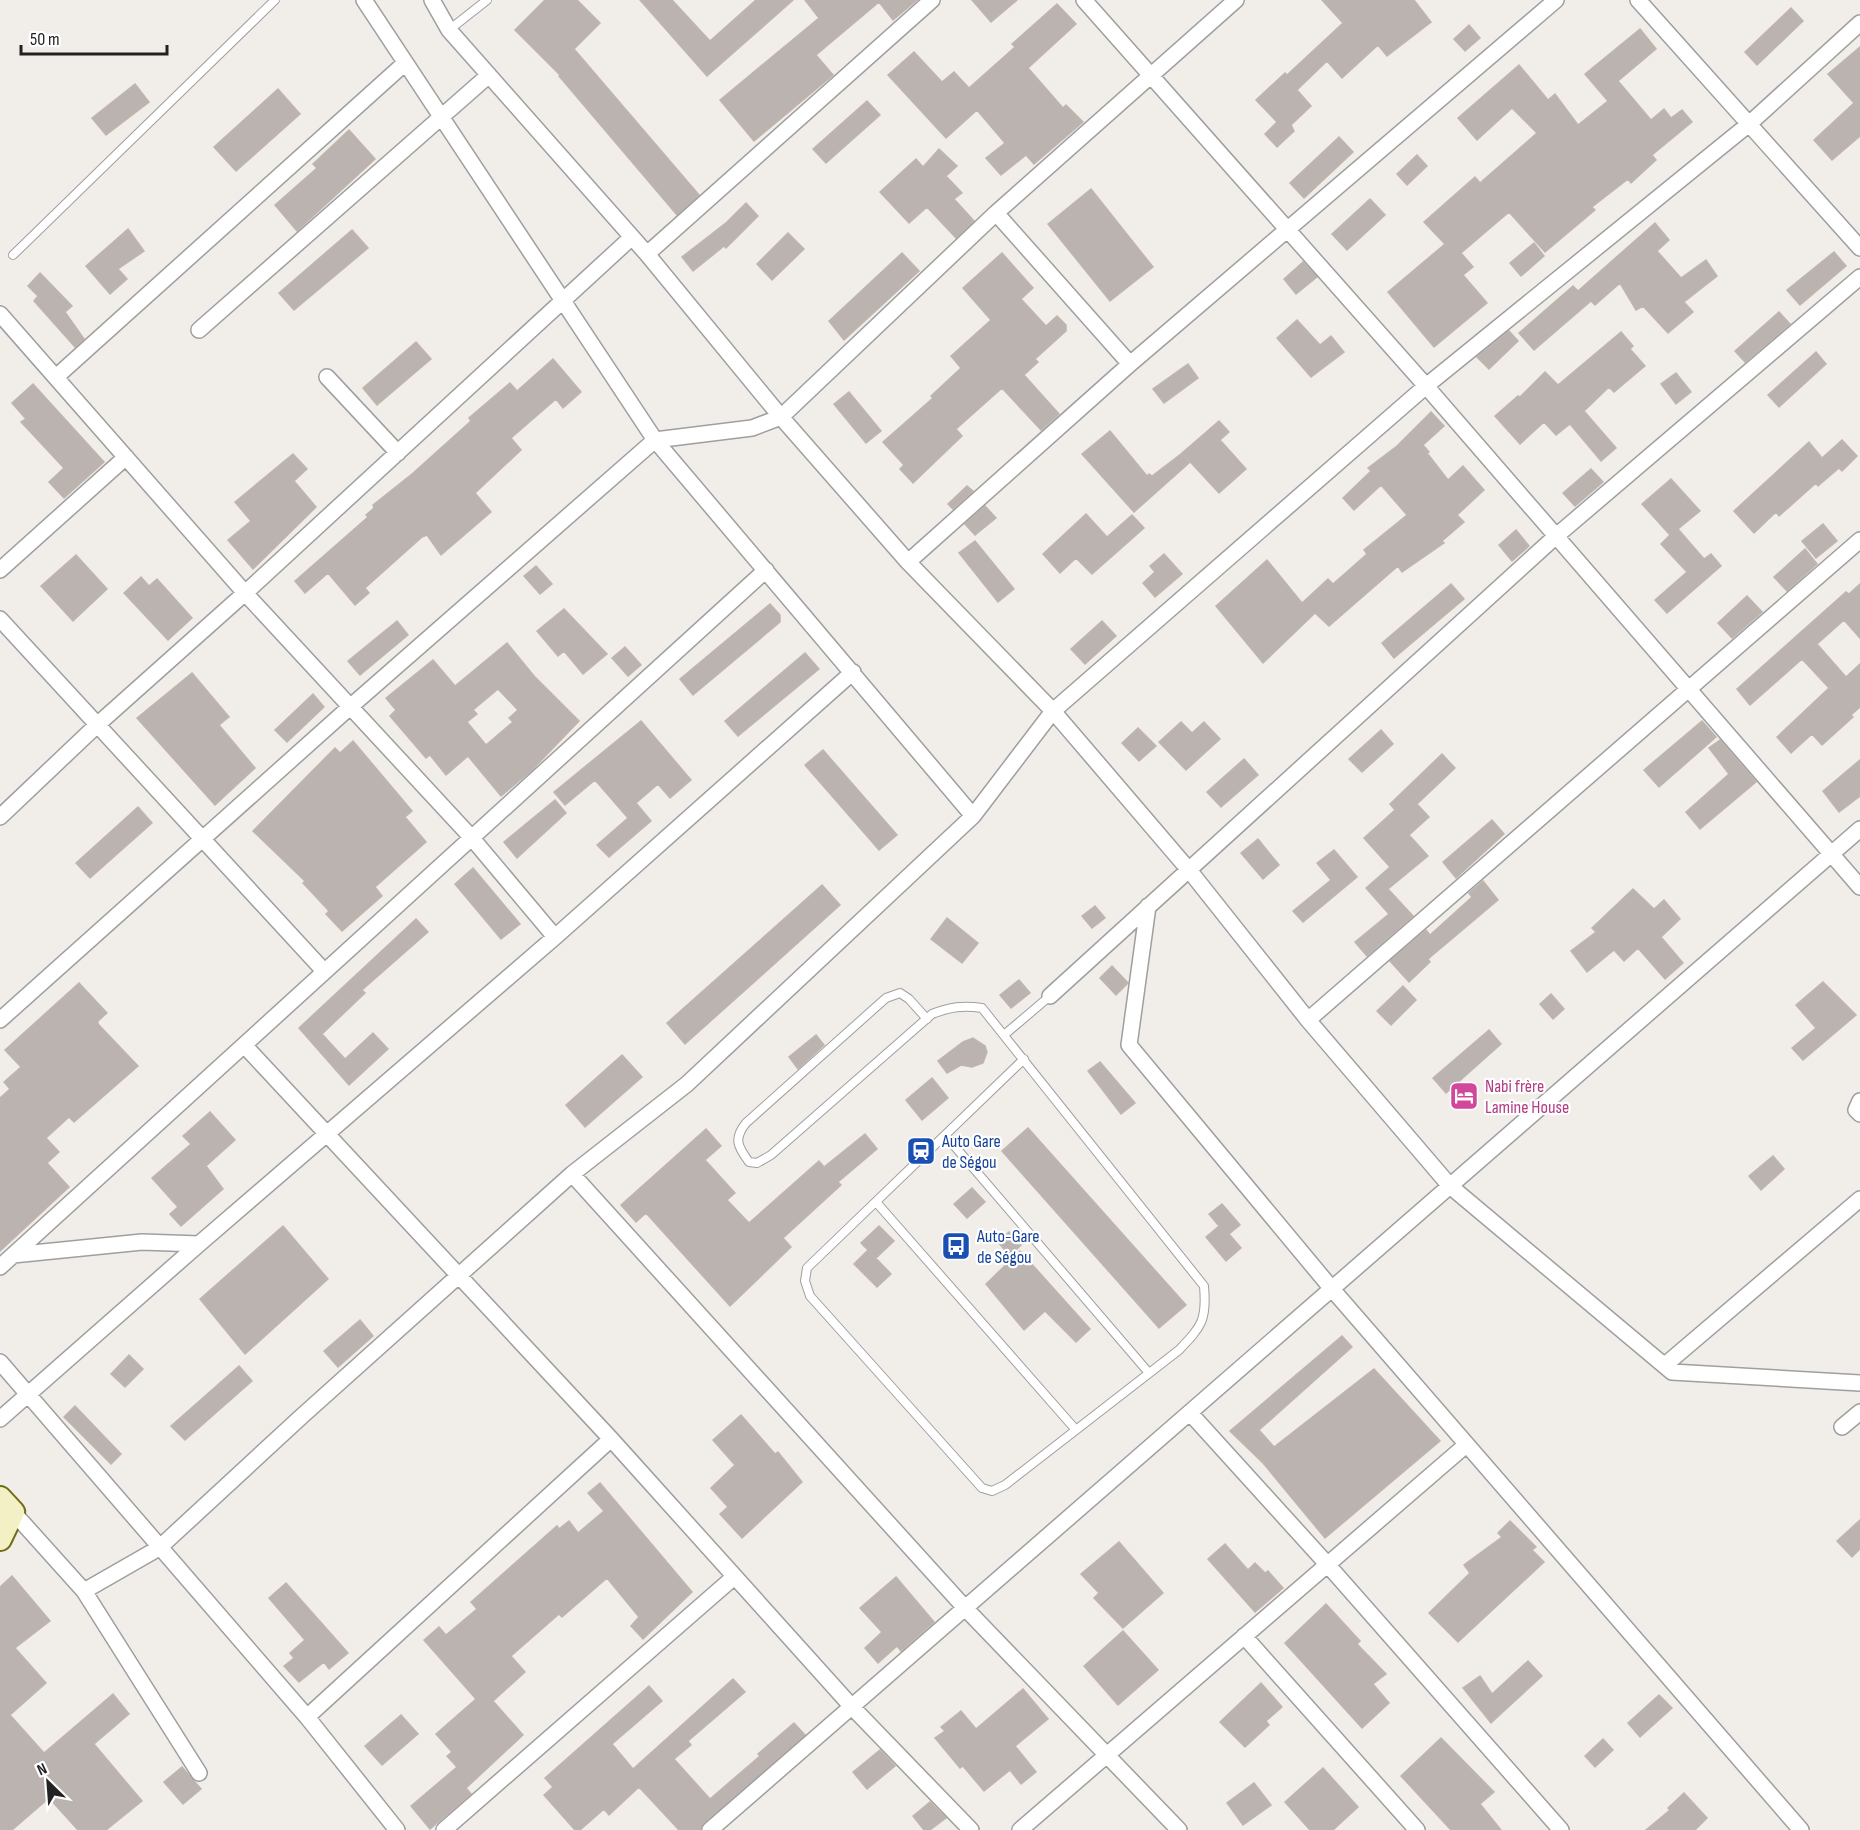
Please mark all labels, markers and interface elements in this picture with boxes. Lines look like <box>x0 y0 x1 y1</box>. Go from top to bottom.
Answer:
scale bar <box>21 18 166 56</box>
text: 50 m <box>30 29 60 50</box>
place label: Nabi frère Lamine House <box>1485 1076 1569 1118</box>
hotel icon: Nabi frère Lamine House <box>1448 1080 1480 1112</box>
place label: Auto Gare de Ségou <box>941 1131 1001 1173</box>
station icon: Auto Gare de Ségou <box>905 1135 937 1167</box>
place label: Auto-Gare de Ségou <box>976 1226 1040 1268</box>
bus stop icon: Auto-Gare de Ségou <box>940 1230 972 1262</box>
north arrow <box>18 1752 78 1812</box>
text: N <box>34 1759 50 1780</box>

